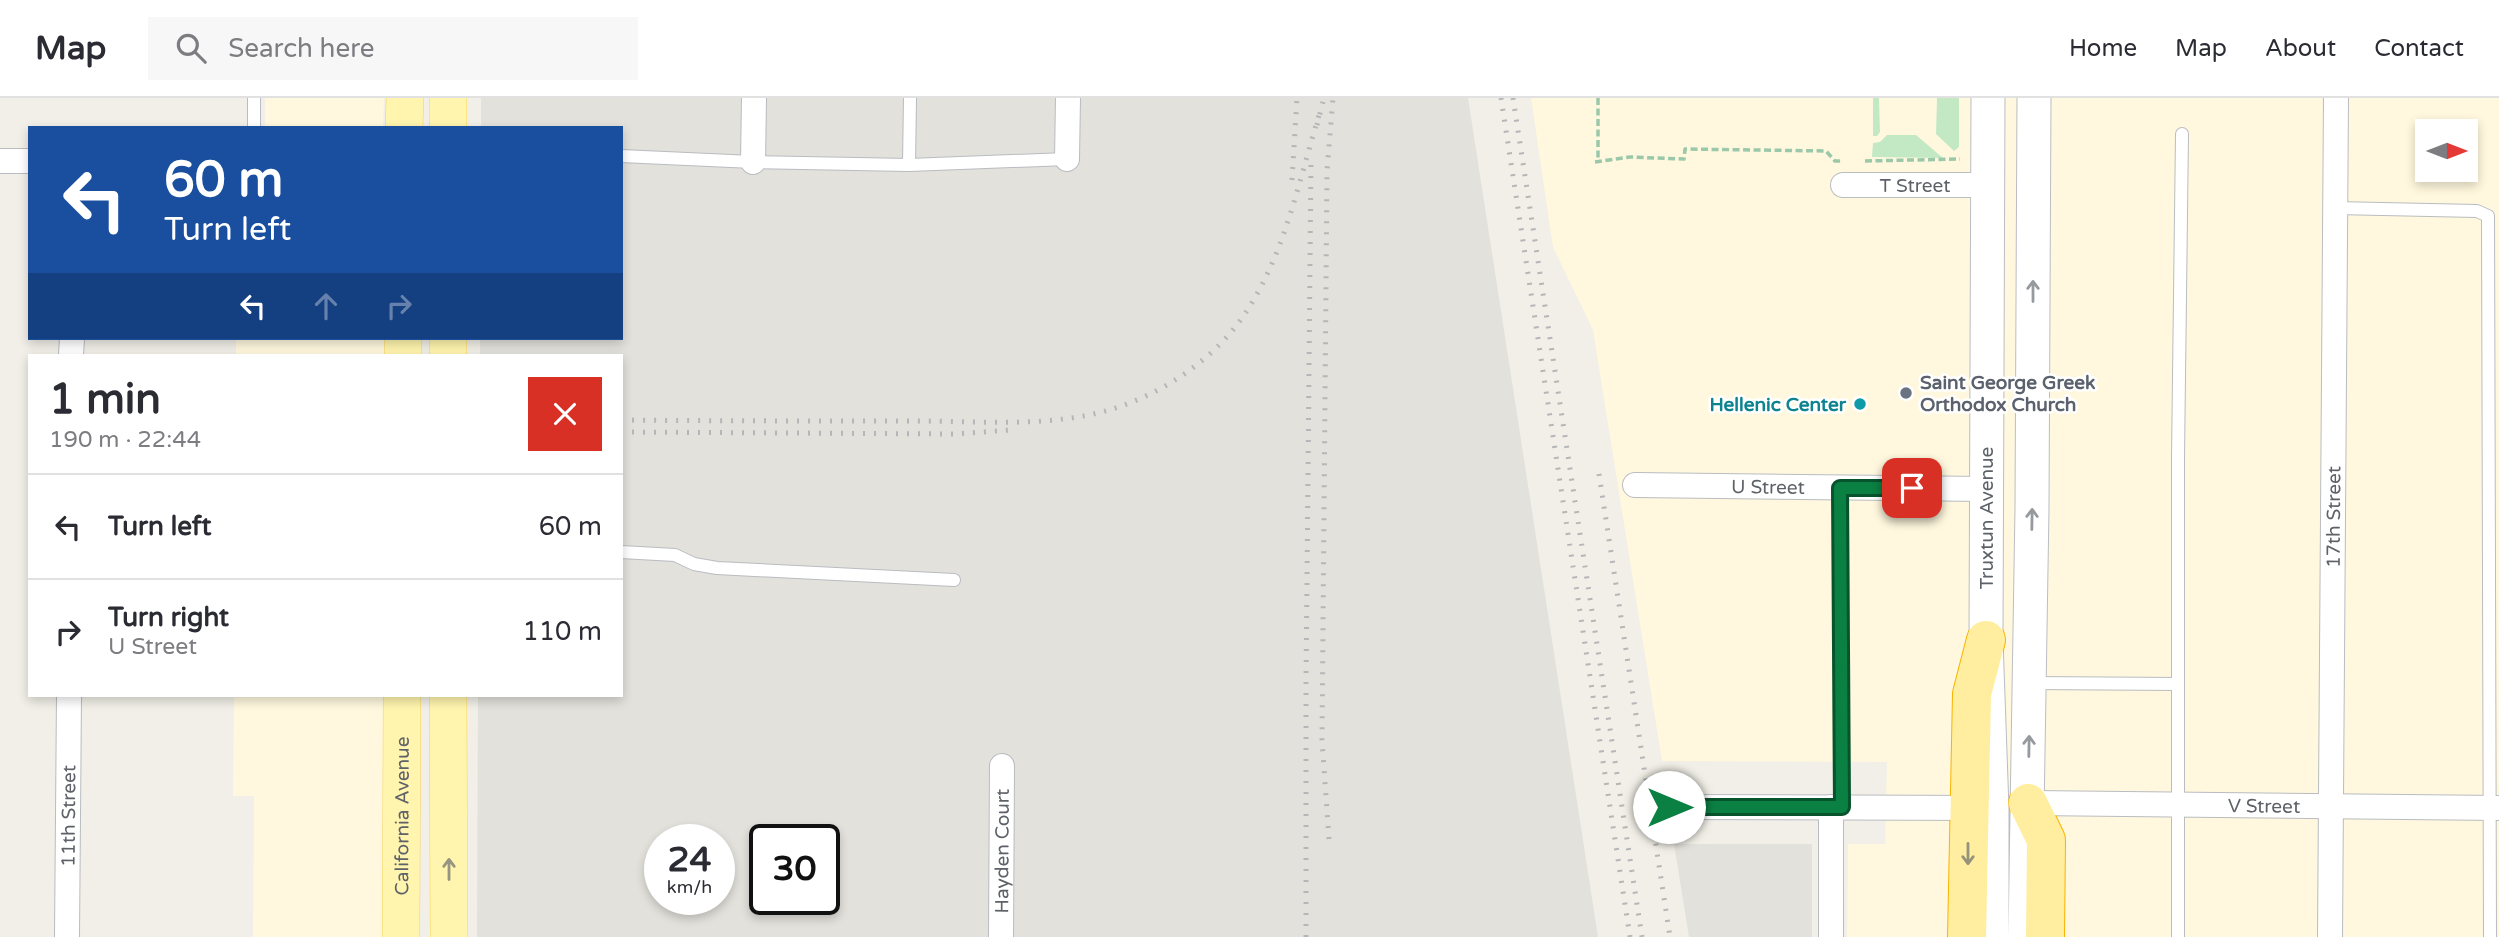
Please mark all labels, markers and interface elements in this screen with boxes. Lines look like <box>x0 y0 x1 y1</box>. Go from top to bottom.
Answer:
search box <box>148 17 638 80</box>
text: Map <box>35 29 106 68</box>
icon: search <box>172 29 210 67</box>
text: Search here <box>228 33 374 64</box>
text: Home <box>2069 34 2137 63</box>
text: Map <box>2175 34 2227 63</box>
text: About <box>2265 34 2336 63</box>
text: Contact <box>2374 34 2464 63</box>
north arrow <box>2415 119 2478 182</box>
map controls <box>2415 119 2478 182</box>
text: 60 m <box>164 151 283 210</box>
icon: left <box>49 154 140 245</box>
street label: T Street <box>1880 175 1950 197</box>
text: Turn left <box>164 211 291 249</box>
one-way arrow <box>2026 280 2040 303</box>
icon: left <box>234 287 272 325</box>
icon: ahead <box>307 287 345 325</box>
icon: right <box>380 287 418 325</box>
place label: Saint George Greek Orthodox Church <box>1920 372 2096 416</box>
text: 1 min <box>49 374 161 425</box>
button: close <box>528 377 602 451</box>
marker: Saint George Greek Orthodox Church <box>1898 385 1914 401</box>
place label: Hellenic Center <box>1709 394 1847 416</box>
marker: Hellenic Center <box>1852 396 1868 412</box>
text: 190 m · 22:44 <box>49 426 201 454</box>
street label: Truxtun Avenue <box>1976 447 1998 589</box>
pin <box>1882 458 1942 518</box>
street label: 17th Street <box>2323 466 2345 568</box>
icon: arrive <box>1893 469 1931 507</box>
street label: U Street <box>1731 476 1805 499</box>
icon: left <box>49 508 87 546</box>
one-way arrow <box>2025 508 2039 531</box>
text: Turn left <box>108 511 211 542</box>
text: 60 m <box>539 511 602 542</box>
text: Turn right <box>108 602 229 633</box>
icon: right <box>49 613 87 651</box>
text: 110 m <box>522 616 602 647</box>
text: U Street <box>108 633 197 661</box>
one-way arrow <box>2022 735 2036 758</box>
street label: California Avenue <box>391 736 414 896</box>
street label: 11th Street <box>58 765 80 867</box>
position arrow <box>1632 770 1706 844</box>
street label: Hayden Court <box>991 789 1014 913</box>
street label: V Street <box>2228 795 2300 818</box>
speed limit sign: 30 <box>749 824 840 915</box>
text: 24 <box>668 839 711 881</box>
one-way arrow <box>1961 842 1975 865</box>
one-way arrow <box>442 858 456 881</box>
text: km/h <box>667 876 712 898</box>

